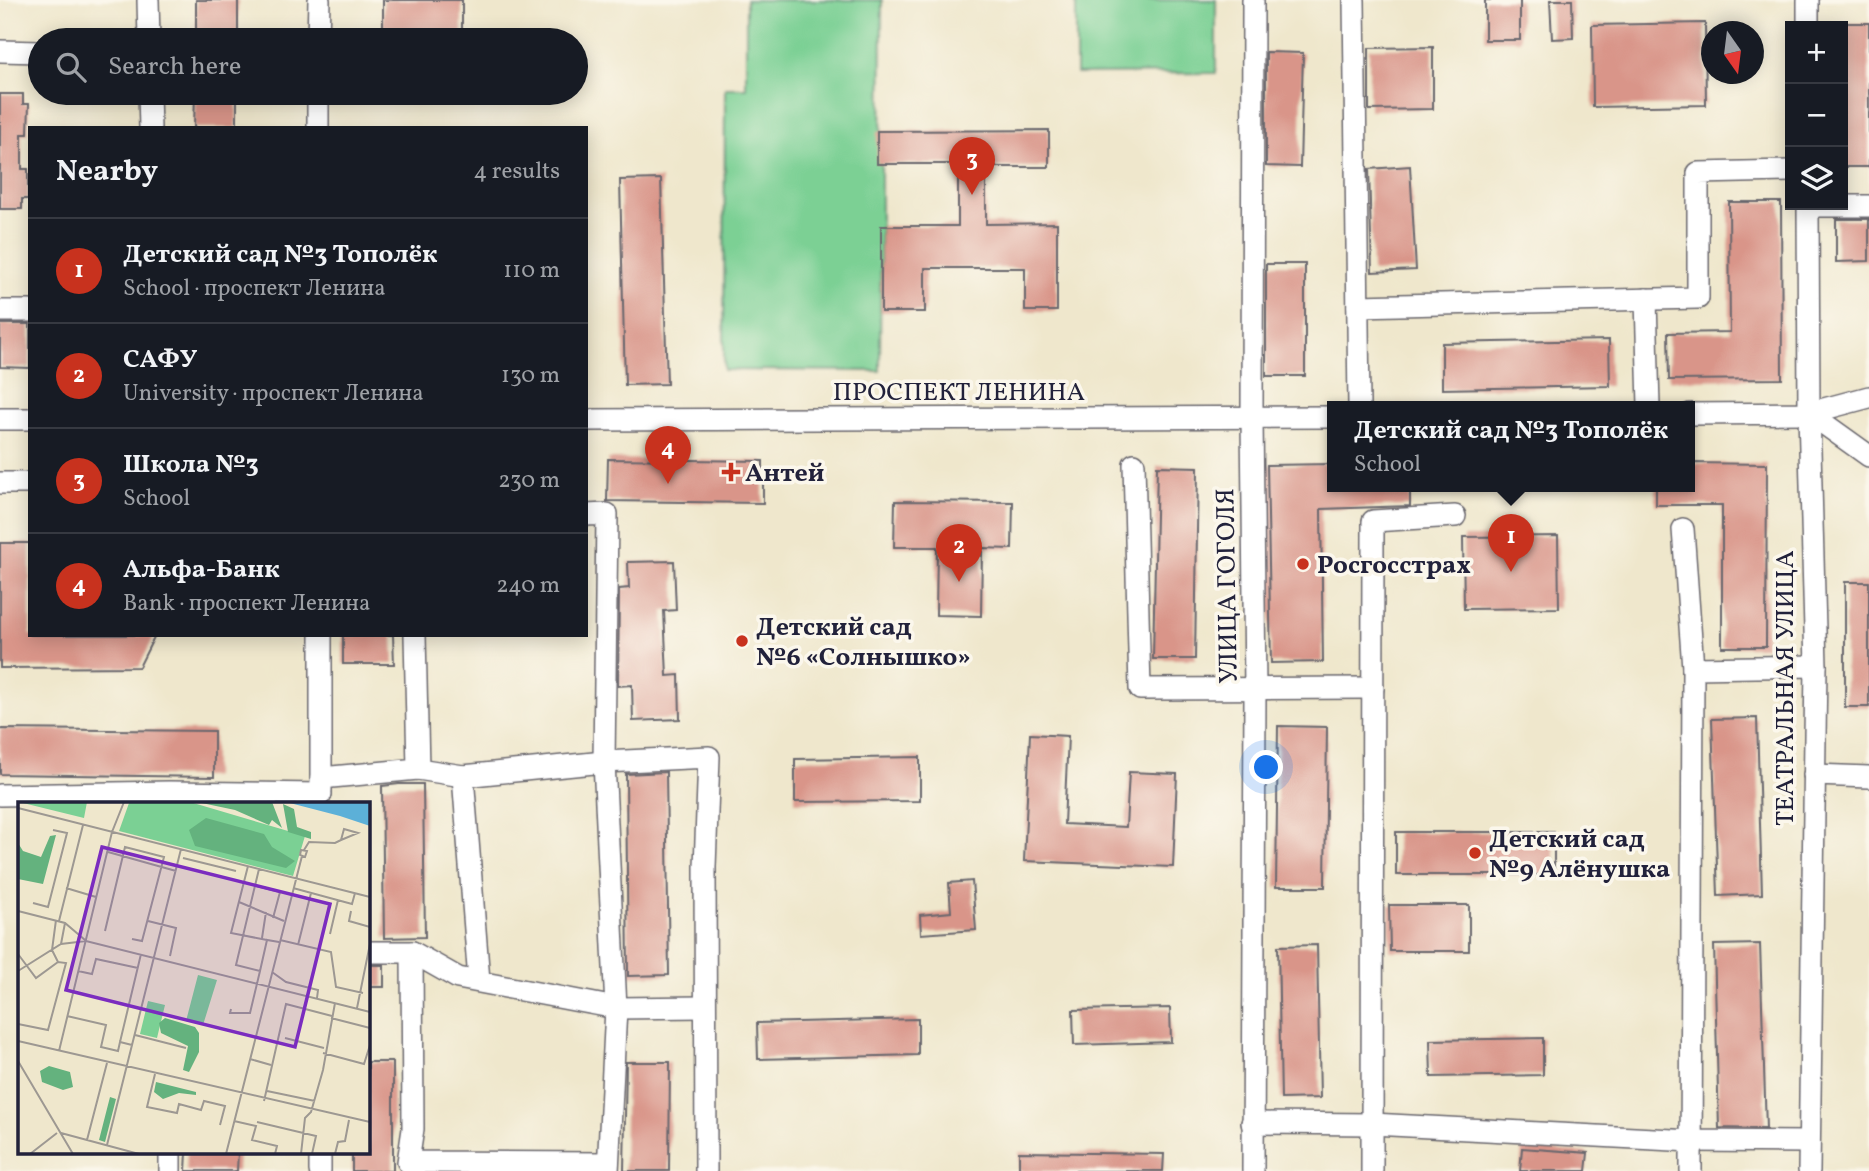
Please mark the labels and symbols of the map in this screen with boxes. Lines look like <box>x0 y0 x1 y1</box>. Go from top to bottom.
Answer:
north arrow <box>1701 21 1764 84</box>
pin: 3 <box>949 137 995 195</box>
street label: ПРОСПЕКТ ЛЕНИНА <box>833 375 1085 411</box>
pin: 4 <box>645 426 691 484</box>
place label: Антей <box>745 456 825 492</box>
marker: Антей <box>723 464 739 480</box>
street label: УЛИЦА ГОГОЛЯ <box>1208 488 1248 684</box>
pin: 1 <box>1488 514 1534 572</box>
pin: 2 <box>936 524 982 582</box>
place label: Росгосстрах <box>1317 548 1471 584</box>
street label: ТЕАТРАЛЬНАЯ УЛИЦА <box>1768 550 1804 826</box>
marker: Росгосстрах <box>1295 556 1311 572</box>
place label: Детский сад №6 «Солнышко» <box>756 610 971 676</box>
marker: Детский сад №6 «Солнышко» <box>734 633 750 649</box>
your location <box>1249 750 1283 784</box>
inset map <box>18 802 369 1154</box>
place label: Детский сад №9 Алёнушка <box>1489 822 1670 888</box>
marker: Детский сад №9 Алёнушка <box>1467 845 1483 861</box>

